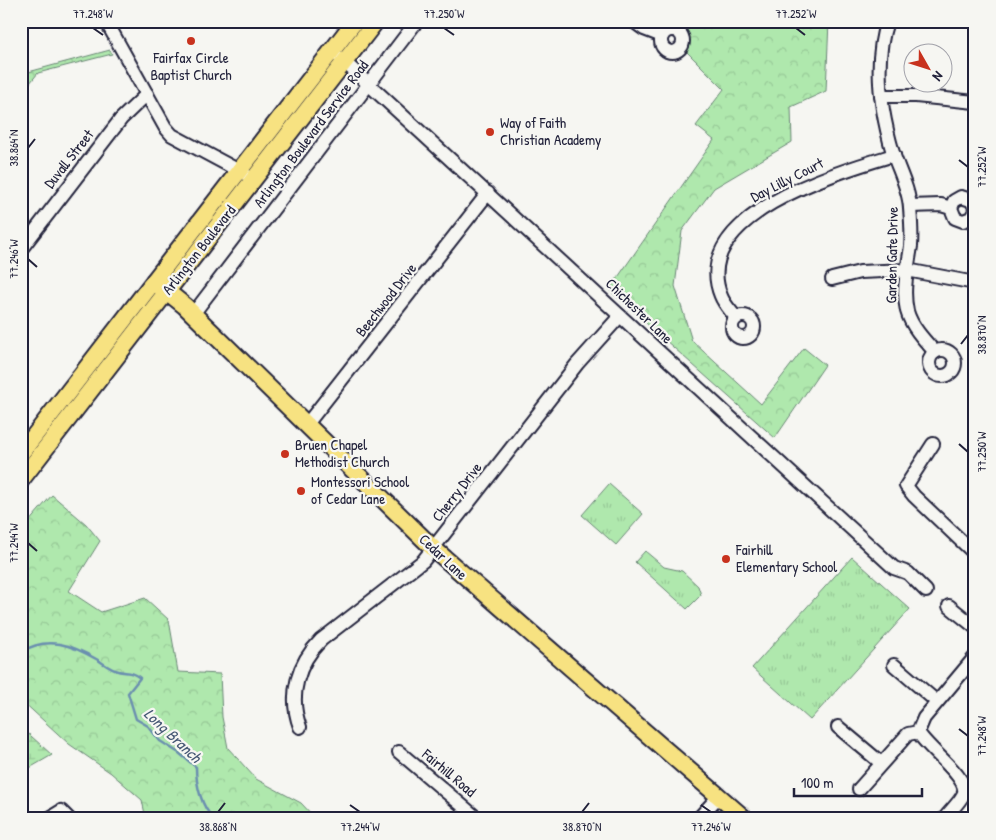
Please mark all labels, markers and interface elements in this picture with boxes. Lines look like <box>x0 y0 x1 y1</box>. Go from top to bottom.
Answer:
text: 77.248°W <box>73 5 114 22</box>
text: 77.250°W <box>424 5 465 22</box>
text: 77.252°W <box>776 5 817 22</box>
marker: Fairfax Circle Baptist Church <box>185 35 197 47</box>
north arrow <box>904 42 954 92</box>
place label: Fairfax Circle Baptist Church <box>150 47 232 85</box>
street label: Arlington Boulevard Service Road <box>248 55 373 212</box>
text: N <box>928 68 948 86</box>
place label: Way of Faith Christian Academy <box>500 112 601 150</box>
street label: Duvall Street <box>39 124 99 193</box>
marker: Way of Faith Christian Academy <box>484 126 496 138</box>
text: 38.864°N <box>5 130 22 166</box>
text: 77.252°W <box>973 146 990 187</box>
street label: Day Lilly Court <box>747 152 828 207</box>
street label: Arlington Boulevard <box>157 200 240 299</box>
street label: Garden Gate Drive <box>880 206 903 304</box>
text: 77.246°W <box>5 239 22 279</box>
street label: Beechwood Drive <box>350 258 421 341</box>
street label: Chichester Lane <box>601 273 678 348</box>
text: 38.870°N <box>973 316 990 354</box>
text: 77.250°W <box>973 431 990 472</box>
place label: Bruen Chapel Methodist Church <box>295 434 389 472</box>
marker: Bruen Chapel Methodist Church <box>279 448 291 460</box>
street label: Cherry Drive <box>427 458 486 526</box>
place label: Montessori School of Cedar Lane <box>311 471 409 509</box>
marker: Montessori School of Cedar Lane <box>295 485 307 497</box>
text: 77.244°W <box>5 523 22 563</box>
street label: Cedar Lane <box>414 529 472 585</box>
place label: Fairhill Elementary School <box>735 539 837 577</box>
marker: Fairhill Elementary School <box>720 553 732 565</box>
water label: Long Branch <box>139 703 207 768</box>
text: 77.248°W <box>973 715 990 756</box>
street label: Fairhill Road <box>417 743 481 802</box>
scale bar <box>794 765 921 797</box>
text: 100 m <box>801 772 834 793</box>
text: 38.868°N <box>199 818 237 835</box>
text: 77.244°W <box>340 818 380 835</box>
text: 38.870°N <box>563 818 601 835</box>
text: 77.246°W <box>691 818 731 835</box>

